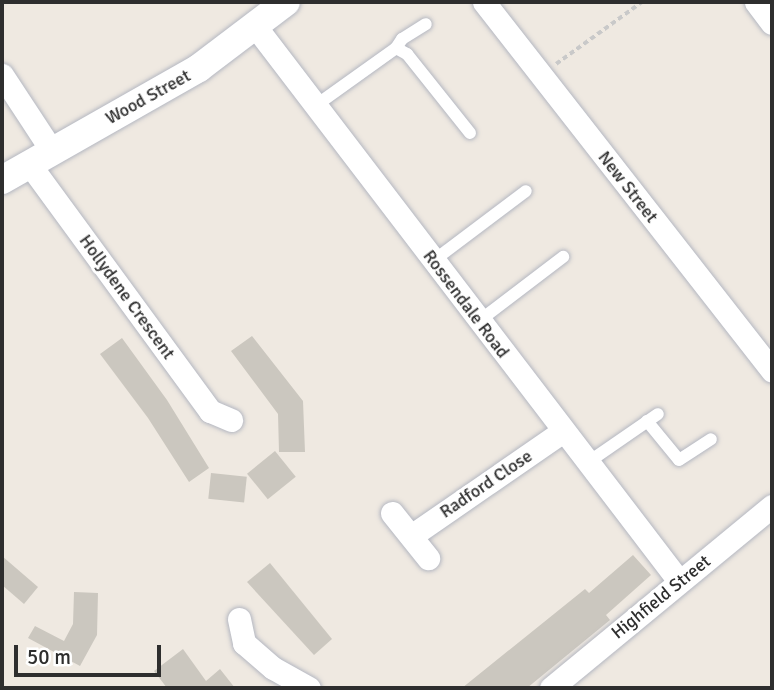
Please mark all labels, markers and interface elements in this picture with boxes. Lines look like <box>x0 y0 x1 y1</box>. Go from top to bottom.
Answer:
street label: Wood Street <box>102 65 194 129</box>
street label: New Street <box>593 147 663 227</box>
street label: Hollydene Crescent <box>75 230 179 364</box>
street label: Rossendale Road <box>418 246 514 362</box>
street label: Radford Close <box>436 445 536 523</box>
street label: Highfield Street <box>607 550 715 644</box>
scale bar <box>18 630 164 674</box>
text: 50 m <box>27 644 71 670</box>

